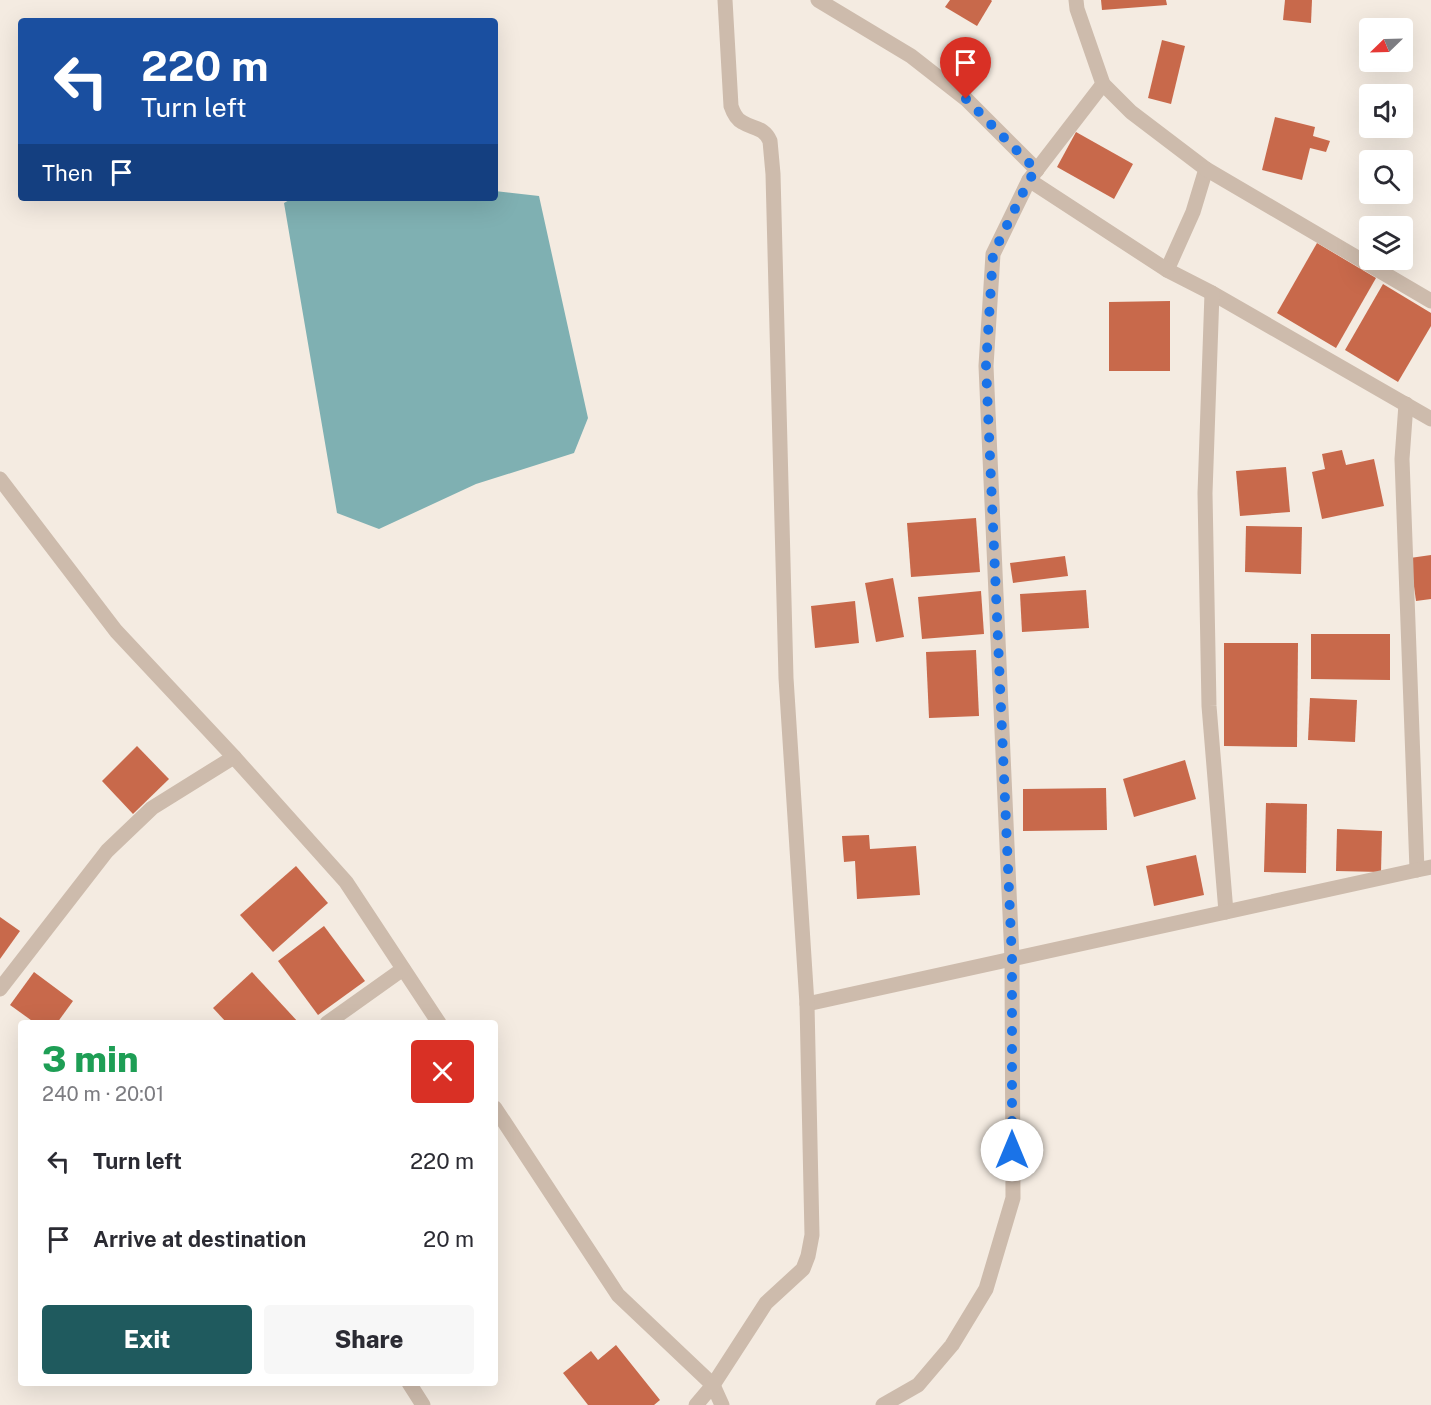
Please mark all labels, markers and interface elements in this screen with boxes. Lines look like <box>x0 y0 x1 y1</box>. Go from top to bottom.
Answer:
north arrow <box>1359 18 1413 72</box>
map controls <box>1359 18 1413 270</box>
pin <box>940 37 991 99</box>
text: 220 m <box>141 41 269 90</box>
icon: left <box>42 42 120 120</box>
icon: arrive <box>949 46 982 79</box>
button: sound <box>1359 84 1413 138</box>
text: Turn left <box>141 91 247 123</box>
button: search <box>1359 150 1413 204</box>
icon: arrive <box>105 156 138 189</box>
text: Then <box>42 160 93 186</box>
button: layers <box>1359 216 1413 270</box>
text: 3 min <box>42 1038 139 1080</box>
button: close <box>411 1040 474 1103</box>
text: 240 m · 20:01 <box>42 1082 164 1106</box>
position arrow <box>980 1118 1044 1182</box>
icon: left <box>42 1145 75 1178</box>
text: Turn left <box>93 1148 182 1174</box>
text: 220 m <box>410 1148 474 1174</box>
icon: arrive <box>42 1223 75 1256</box>
text: Arrive at destination <box>93 1226 306 1252</box>
text: 20 m <box>423 1226 474 1252</box>
button: Exit <box>42 1305 252 1374</box>
button: Share <box>264 1305 474 1374</box>

